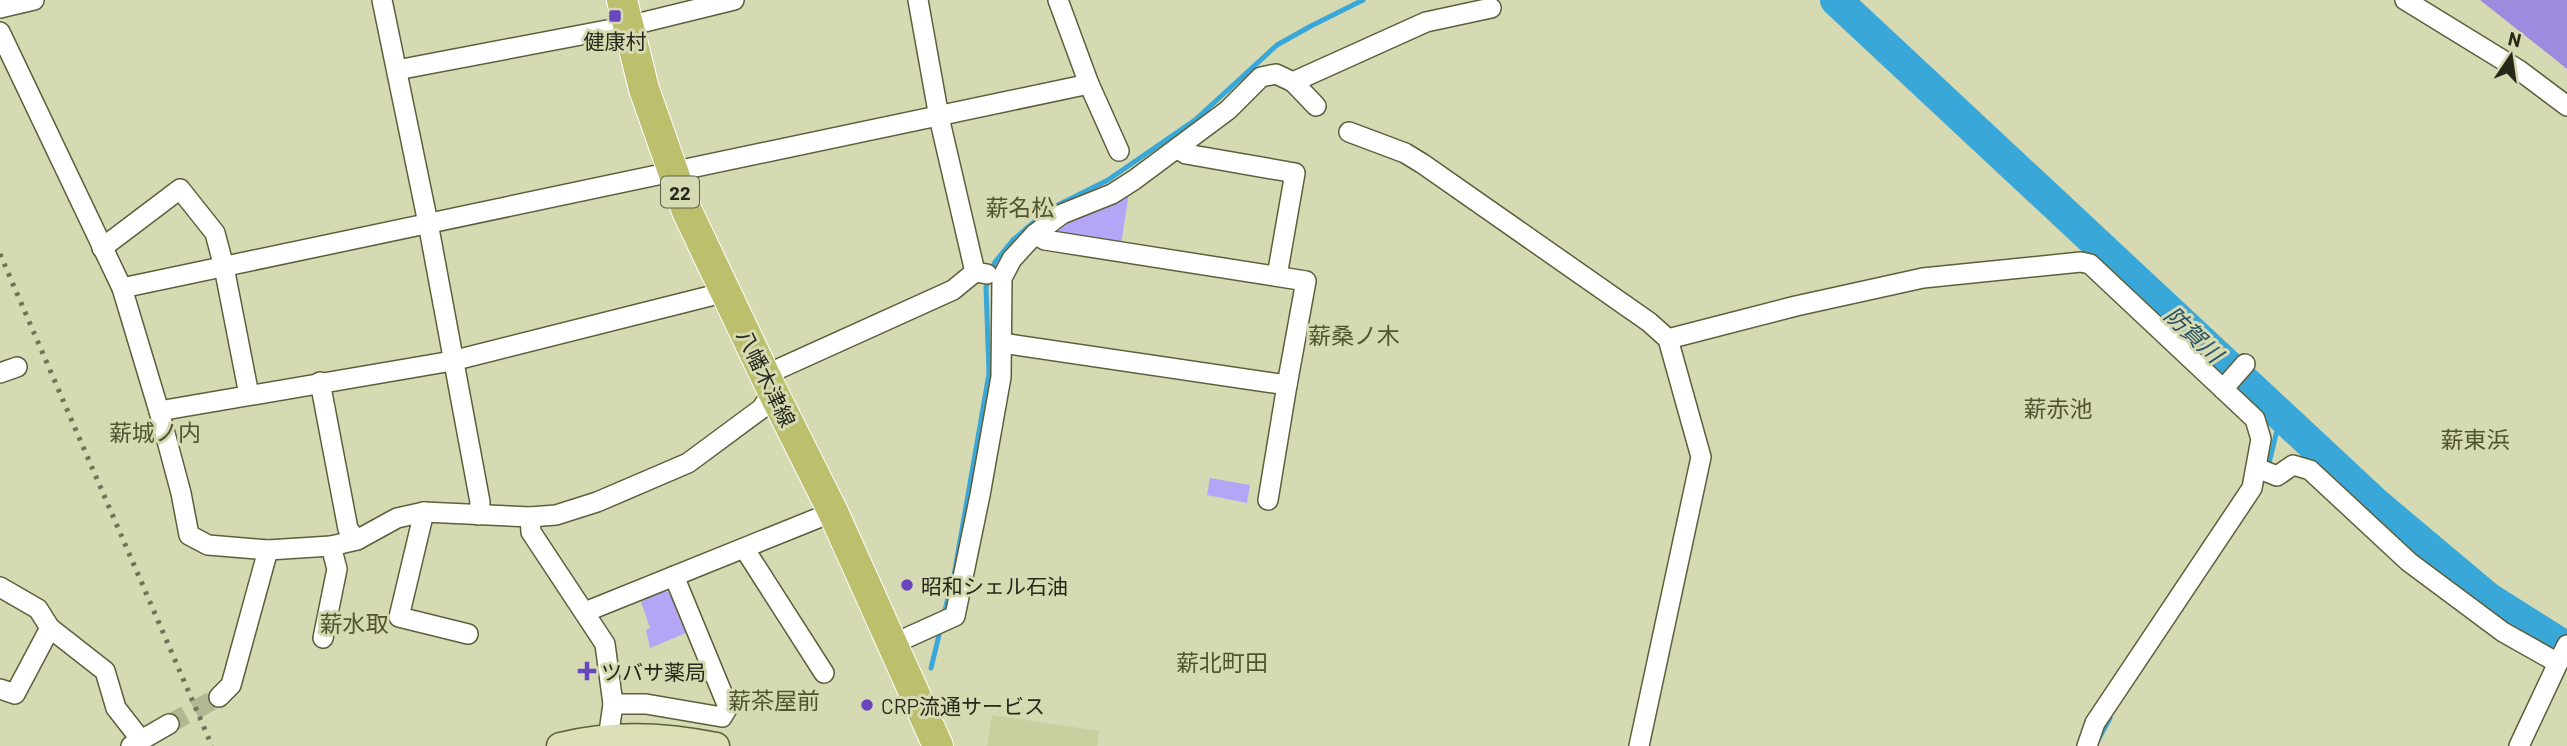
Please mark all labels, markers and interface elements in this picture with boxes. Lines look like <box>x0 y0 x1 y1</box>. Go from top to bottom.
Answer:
marker: 健康村 <box>607 8 623 24</box>
north arrow <box>2476 21 2546 91</box>
text: N <box>2506 26 2524 52</box>
place label: 健康村 <box>584 28 647 53</box>
road number: 22 <box>661 176 699 208</box>
district label: 薪名松 <box>986 193 1055 221</box>
water label: 防賀川 <box>2159 300 2231 370</box>
district label: 薪桑ノ木 <box>1308 321 1400 349</box>
street label: 八幡木津線 <box>733 325 801 431</box>
district label: 薪赤池 <box>2024 394 2093 422</box>
district label: 薪城ノ内 <box>109 418 201 446</box>
district label: 薪東浜 <box>2441 425 2510 453</box>
place label: 昭和シェル石油 <box>921 573 1068 598</box>
marker: 昭和シェル石油 <box>899 577 915 593</box>
district label: 薪水取 <box>320 609 389 637</box>
district label: 薪北町田 <box>1176 648 1268 676</box>
place label: ツバサ薬局 <box>601 659 706 684</box>
marker: ツバサ薬局 <box>579 663 595 679</box>
district label: 薪茶屋前 <box>728 686 820 714</box>
place label: CRP流通サービス <box>881 693 1045 718</box>
marker: CRP流通サービス <box>859 697 875 713</box>

